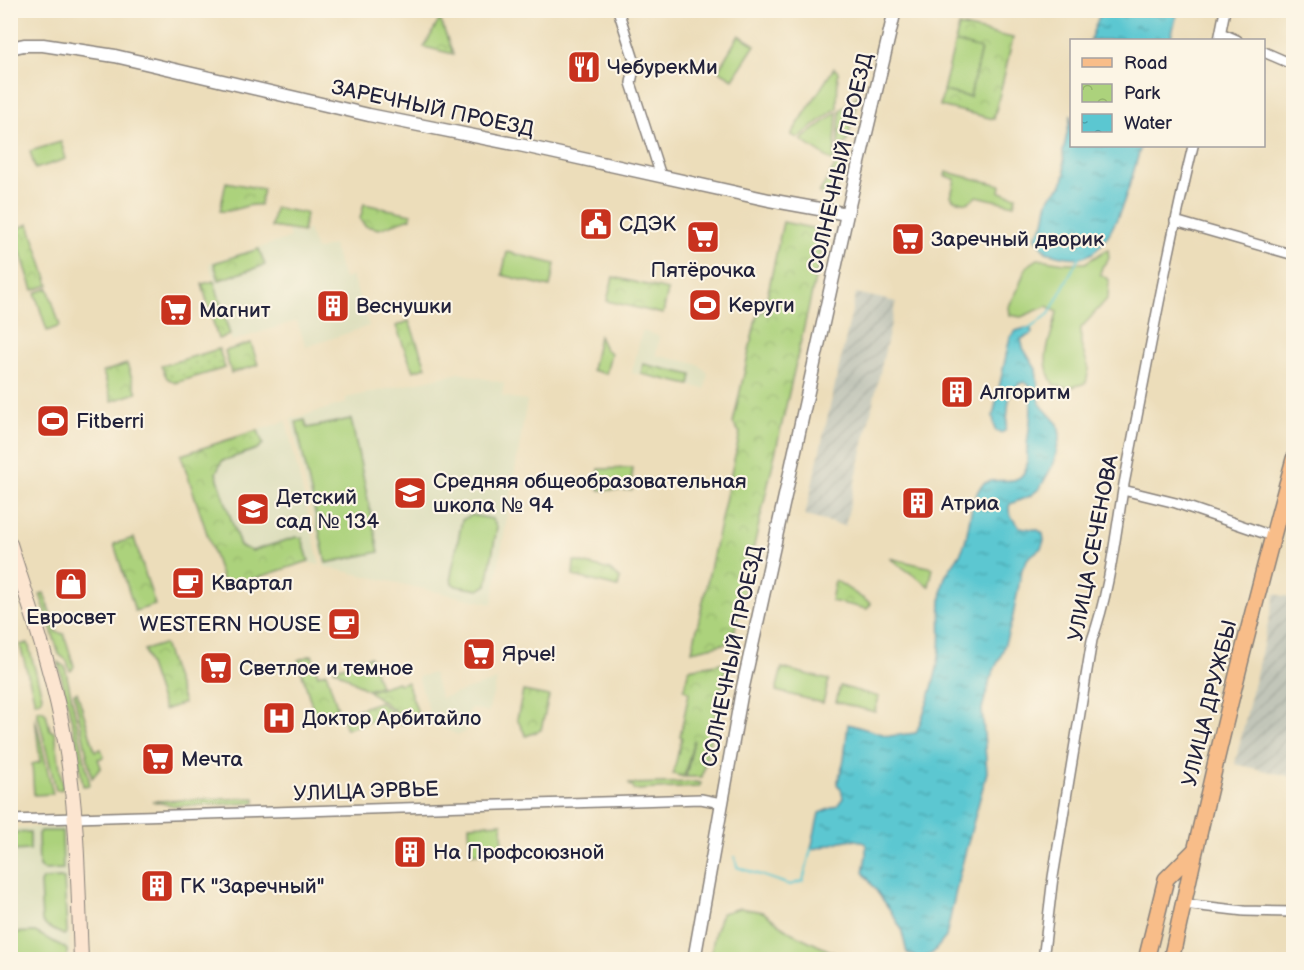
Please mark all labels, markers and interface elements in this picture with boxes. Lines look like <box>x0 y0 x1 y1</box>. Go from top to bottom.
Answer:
legend <box>1070 39 1265 147</box>
restaurant icon: ЧебурекМи <box>566 49 602 85</box>
street label: СОЛНЕЧНЫЙ ПРОЕЗД <box>803 50 878 276</box>
text: Road <box>1124 53 1168 74</box>
place label: ЧебурекМи <box>607 55 718 80</box>
street label: ЗАРЕЧНЫЙ ПРОЕЗД <box>329 75 537 142</box>
text: Park <box>1124 83 1160 104</box>
text: Water <box>1124 113 1172 134</box>
public building icon: СДЭК <box>578 206 614 242</box>
place label: СДЭК <box>619 212 676 237</box>
supermarket icon: Пятёрочка <box>685 219 721 255</box>
supermarket icon: Заречный дворик <box>890 221 926 257</box>
place label: Заречный дворик <box>931 227 1104 252</box>
place label: Пятёрочка <box>650 258 756 283</box>
sports icon: Керуги <box>687 287 723 323</box>
building icon: Веснушки <box>315 288 351 324</box>
supermarket icon: Магнит <box>158 292 194 328</box>
place label: Керуги <box>728 293 795 318</box>
place label: Веснушки <box>356 294 452 319</box>
place label: Магнит <box>199 298 271 323</box>
building icon: Алгоритм <box>939 374 975 410</box>
place label: Алгоритм <box>979 380 1070 405</box>
sports icon: Fitberri <box>35 403 71 439</box>
place label: Fitberri <box>76 409 144 434</box>
street label: УЛИЦА СЕЧЕНОВА <box>1063 453 1124 643</box>
place label: Средняя общеобразовательная школа № 94 <box>433 469 747 518</box>
school or university icon: Средняя общеобразовательная школа № 94 <box>392 475 428 511</box>
place label: Детский сад № 134 <box>276 485 379 534</box>
building icon: Атриа <box>900 485 936 521</box>
school or university icon: Детский сад № 134 <box>235 491 271 527</box>
place label: Атриа <box>940 491 1000 516</box>
street label: СОЛНЕЧНЫЙ ПРОЕЗД <box>697 543 768 769</box>
cafe icon: Квартал <box>170 565 206 601</box>
shop icon: Евросвет <box>53 566 89 602</box>
place label: Квартал <box>211 571 293 596</box>
place label: Евросвет <box>26 605 116 630</box>
cafe icon: WESTERN HOUSE <box>326 606 362 642</box>
place label: WESTERN HOUSE <box>140 612 321 637</box>
street label: УЛИЦА ДРУЖБЫ <box>1177 617 1242 789</box>
supermarket icon: Ярче! <box>461 636 497 672</box>
place label: Ярче! <box>502 642 556 667</box>
supermarket icon: Светлое и темное <box>198 650 234 686</box>
place label: Светлое и темное <box>239 656 413 681</box>
hospital icon: Доктор Арбитайло <box>261 700 297 736</box>
place label: Доктор Арбитайло <box>302 706 481 731</box>
supermarket icon: Мечта <box>140 741 176 777</box>
place label: Мечта <box>181 747 243 772</box>
street label: УЛИЦА ЭРВЬЕ <box>293 776 439 807</box>
building icon: На Профсоюзной <box>392 834 428 870</box>
place label: На Профсоюзной <box>433 840 604 865</box>
building icon: ГК "Заречный" <box>139 868 175 904</box>
place label: ГК "Заречный" <box>180 874 325 899</box>

